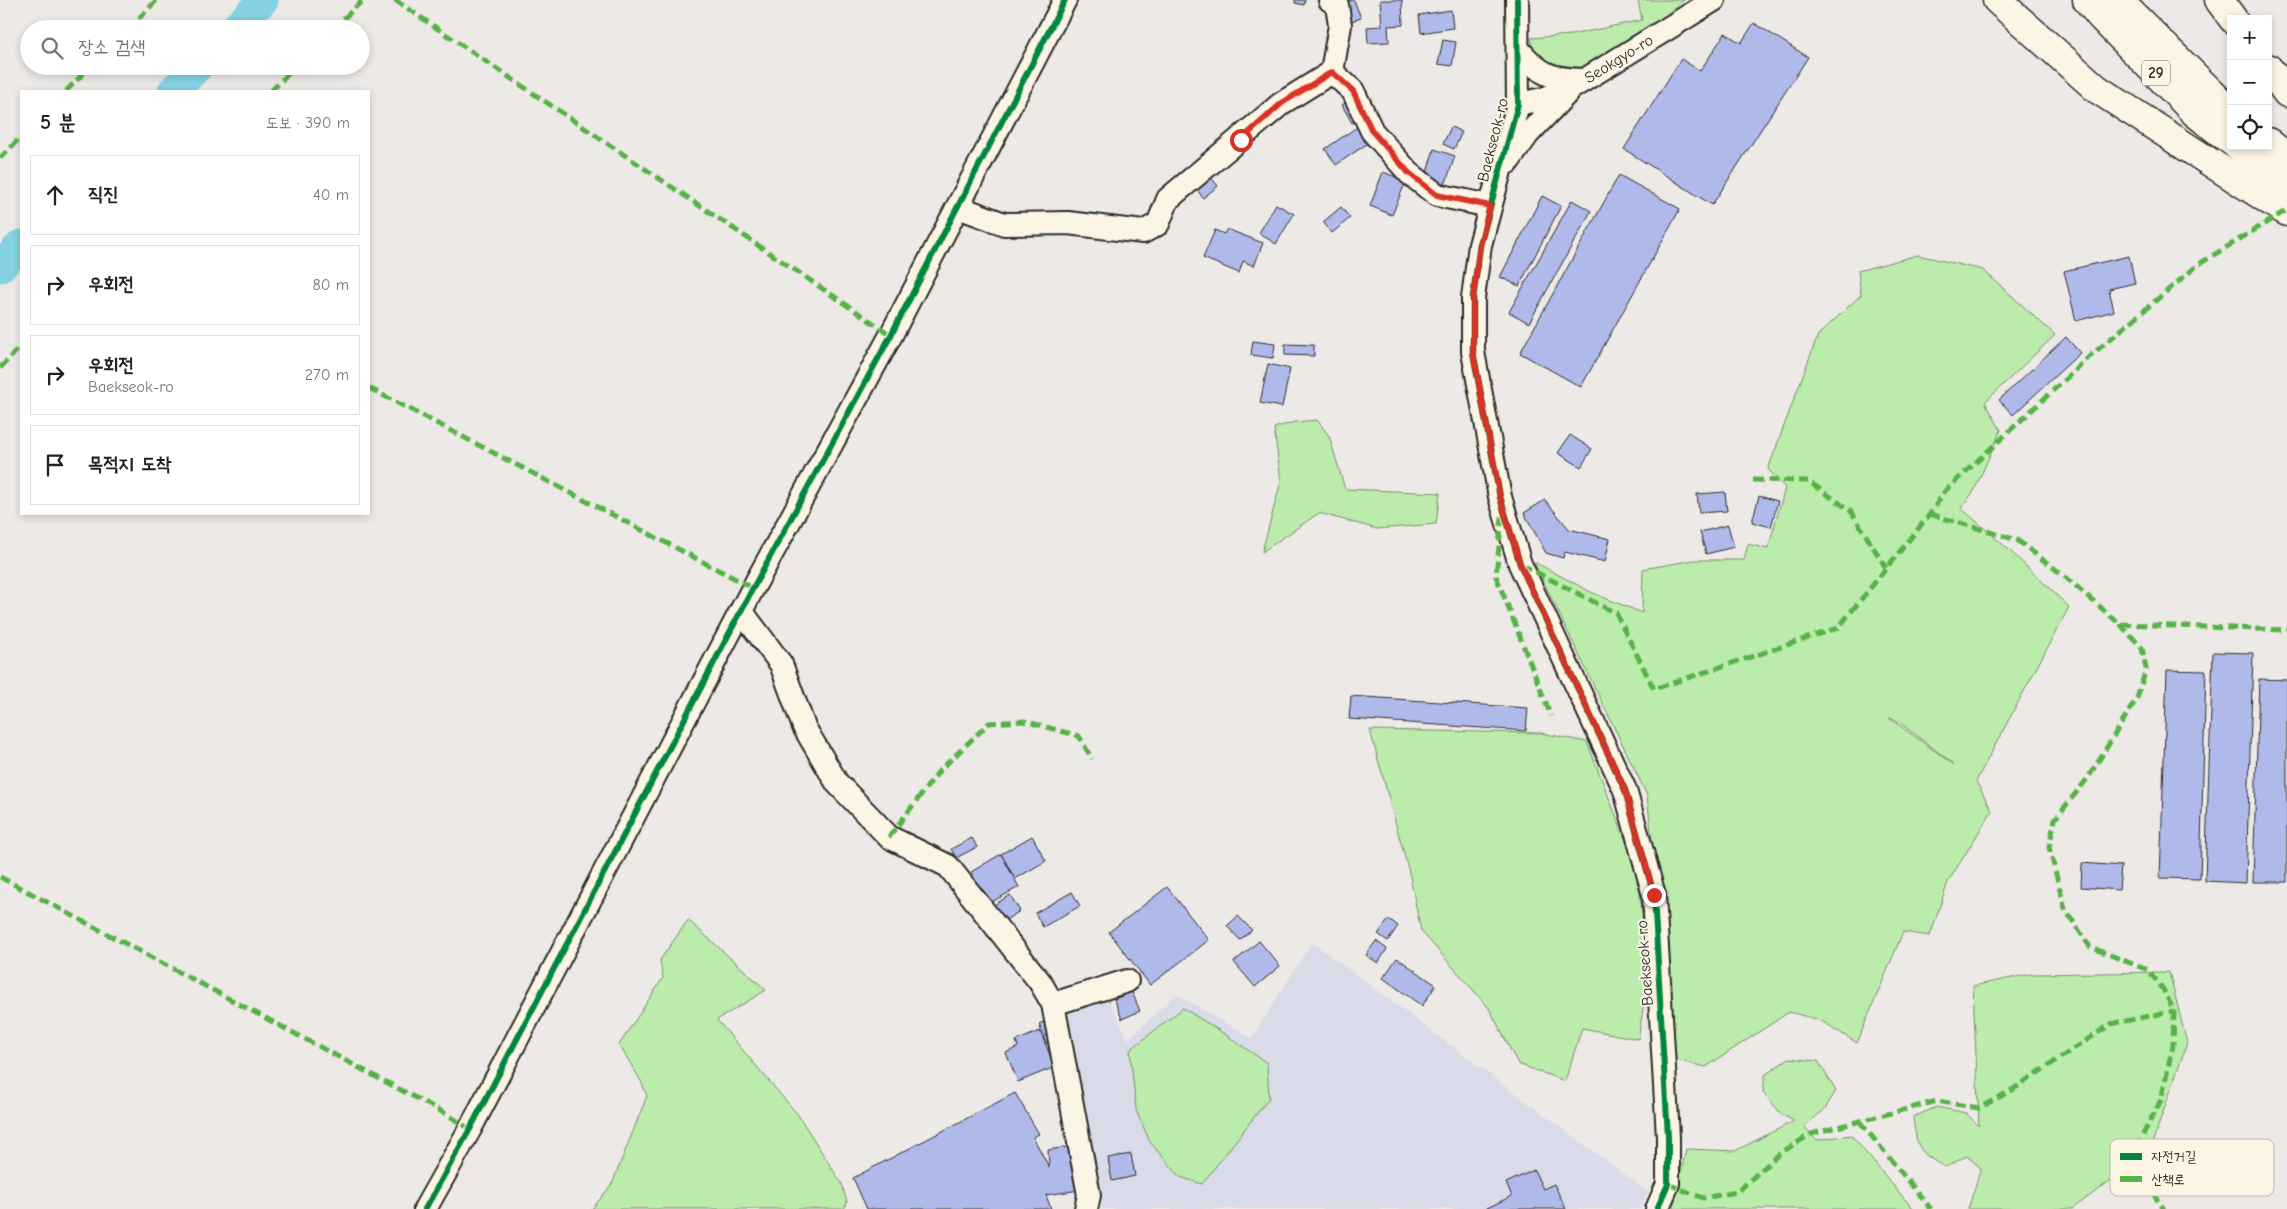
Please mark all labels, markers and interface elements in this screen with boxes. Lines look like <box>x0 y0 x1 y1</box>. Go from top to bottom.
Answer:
map controls <box>2227 15 2272 150</box>
button: + <box>2227 15 2272 60</box>
search box <box>20 20 370 75</box>
street label: Seokgyo-ro <box>1581 31 1657 87</box>
icon: search <box>38 34 66 62</box>
text: 장소 검색 <box>78 36 146 58</box>
road number: 29 <box>2142 60 2170 86</box>
button: − <box>2227 60 2272 105</box>
street label: Baekseok-ro <box>1474 96 1512 184</box>
button: locate <box>2227 105 2272 150</box>
text: 5 분 <box>40 110 76 134</box>
text: 도보 · 390 m <box>266 114 350 132</box>
route start <box>1230 129 1253 152</box>
icon: ahead <box>41 181 69 209</box>
text: 직진 <box>88 183 119 205</box>
text: 40 m <box>313 186 349 204</box>
icon: right <box>41 271 69 299</box>
text: 우회전 <box>88 273 134 295</box>
text: 80 m <box>312 276 349 294</box>
text: 우회전 <box>88 354 134 376</box>
icon: right <box>41 361 69 389</box>
text: 270 m <box>305 366 349 384</box>
text: Baekseok-ro <box>88 378 174 396</box>
icon: arrive <box>41 451 69 479</box>
text: 목적지 도착 <box>88 453 171 475</box>
route end <box>1643 884 1666 907</box>
street label: Baekseok-ro <box>1633 920 1657 1006</box>
legend <box>2110 1139 2274 1196</box>
text: 자전거길 <box>2151 1148 2197 1165</box>
text: 산책로 <box>2151 1171 2185 1188</box>

